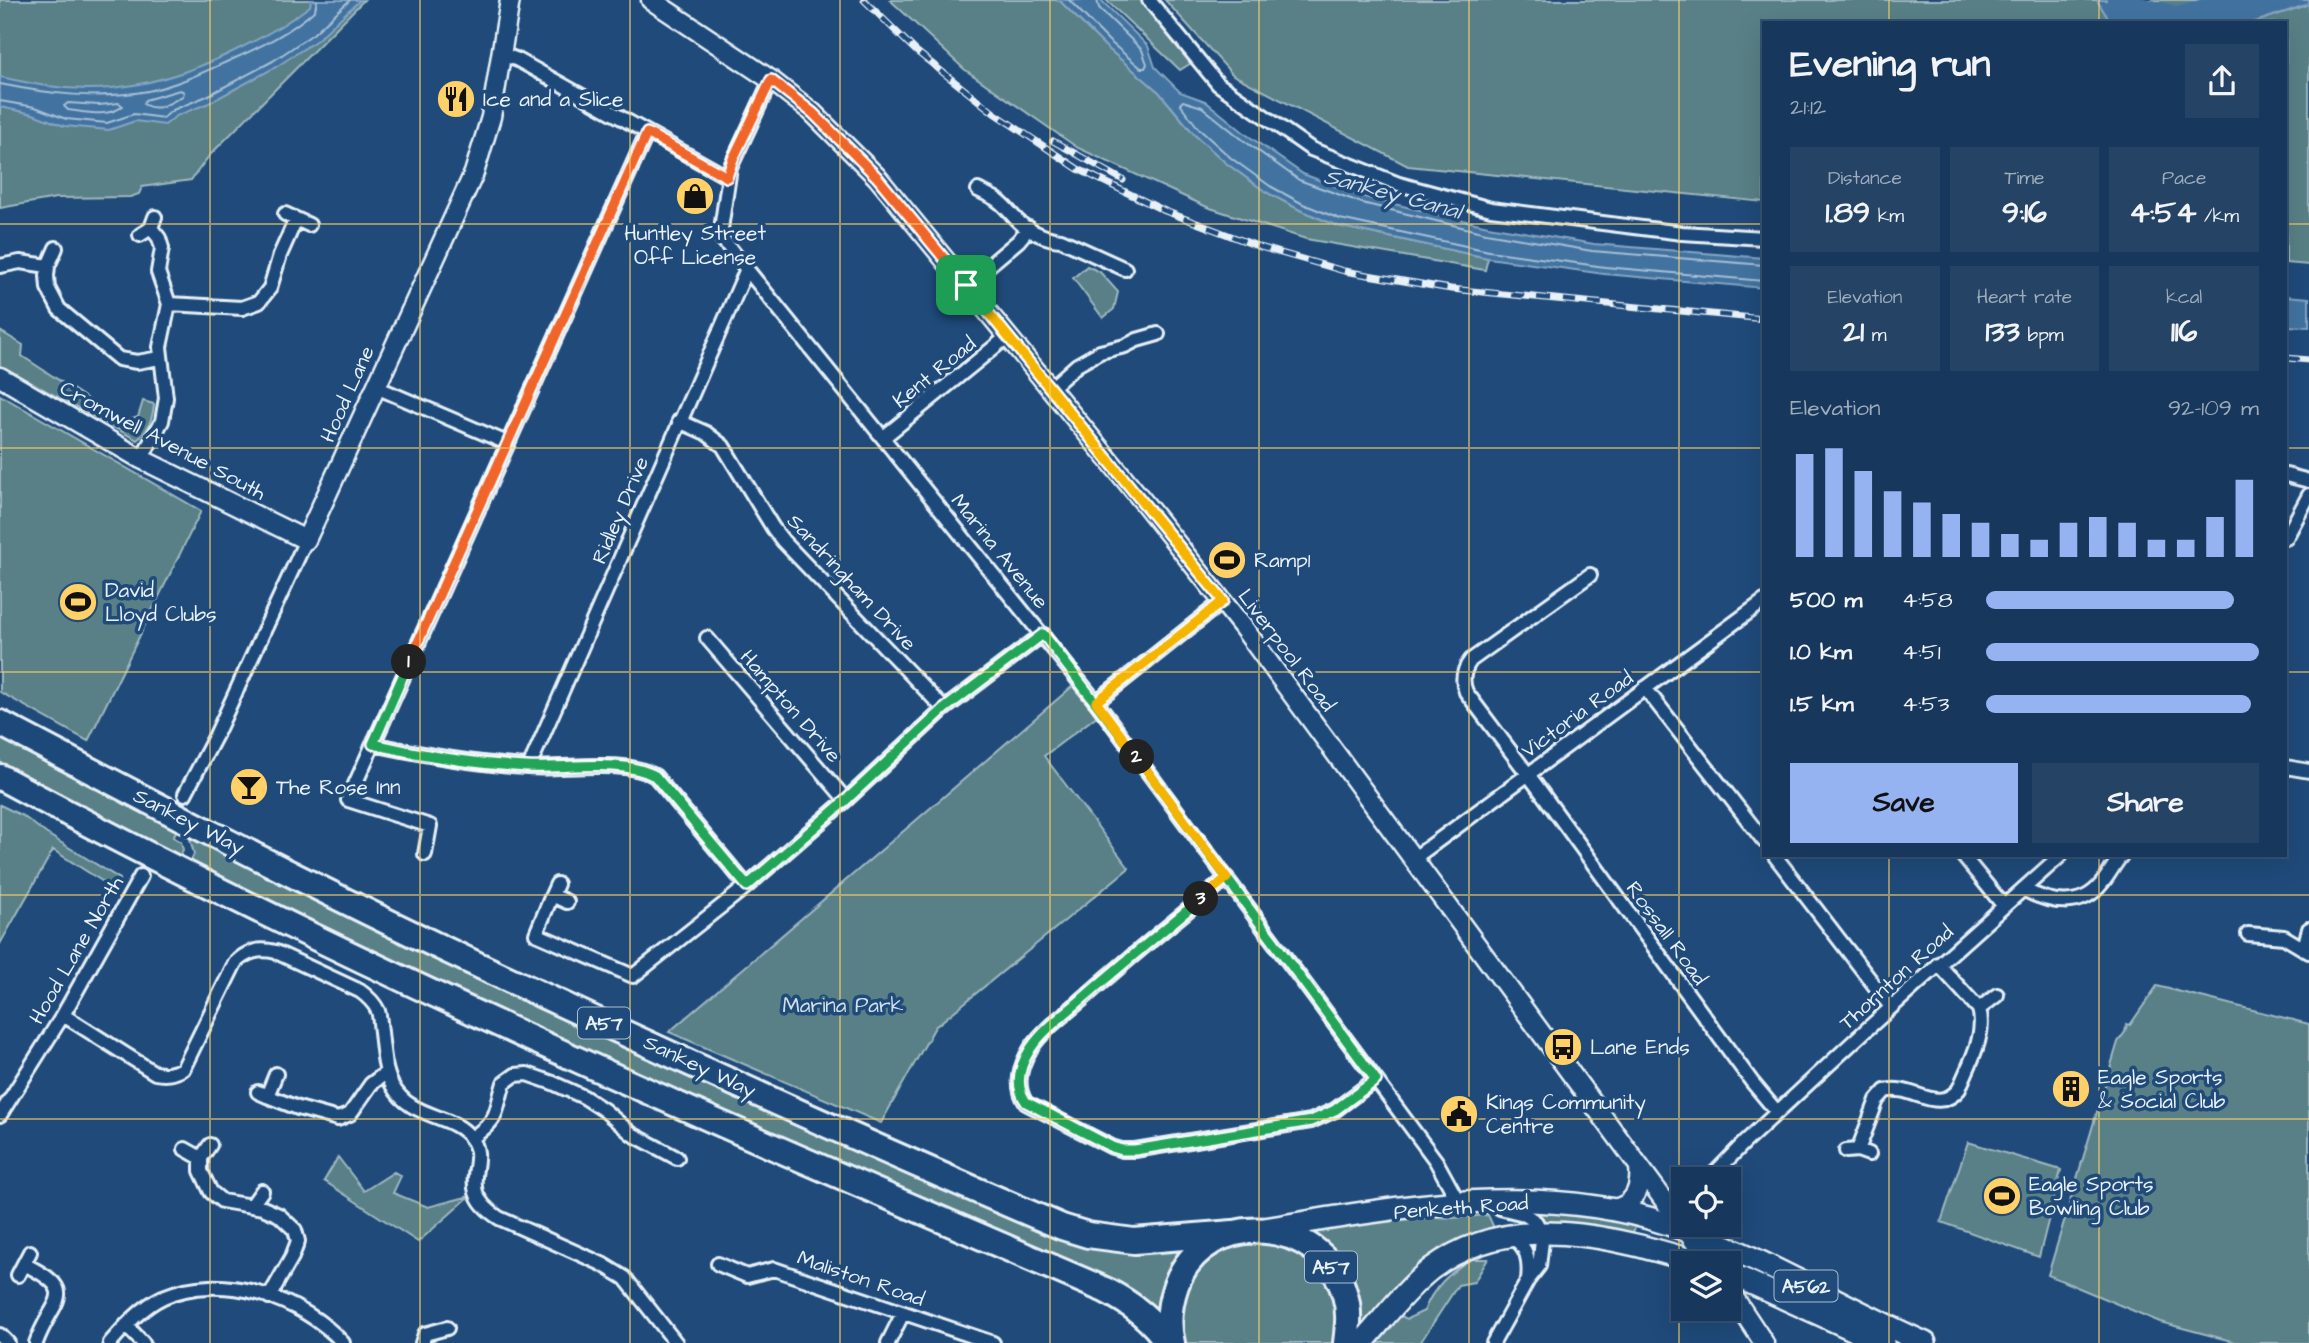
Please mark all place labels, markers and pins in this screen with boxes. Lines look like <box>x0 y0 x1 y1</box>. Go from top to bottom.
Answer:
restaurant icon: Ice and a Slice <box>435 78 477 120</box>
place label: Ice and a Slice <box>483 85 623 114</box>
shop icon: Huntley Street Off License <box>674 175 716 217</box>
place label: Huntley Street Off License <box>624 219 766 272</box>
pin <box>936 255 996 315</box>
sports icon: Ramp1 <box>1206 539 1248 581</box>
place label: Ramp1 <box>1254 546 1311 576</box>
place label: David Lloyd Clubs <box>105 576 217 631</box>
sports icon: David Lloyd Clubs <box>57 581 99 623</box>
pin: 1 <box>392 644 426 680</box>
pin: 2 <box>1120 740 1154 774</box>
bar icon: The Rose Inn <box>228 766 270 808</box>
place label: The Rose Inn <box>276 773 401 802</box>
pin: 3 <box>1184 881 1218 916</box>
bus stop icon: Lane Ends <box>1542 1026 1584 1068</box>
place label: Lane Ends <box>1590 1033 1690 1062</box>
place label: Eagle Sports & Social Club <box>2098 1063 2225 1116</box>
building icon: Eagle Sports & Social Club <box>2050 1068 2092 1110</box>
place label: Kings Community Centre <box>1486 1088 1646 1141</box>
public building icon: Kings Community Centre <box>1438 1093 1480 1135</box>
place label: Eagle Sports Bowling Club <box>2029 1170 2154 1225</box>
sports icon: Eagle Sports Bowling Club <box>1981 1175 2023 1217</box>

